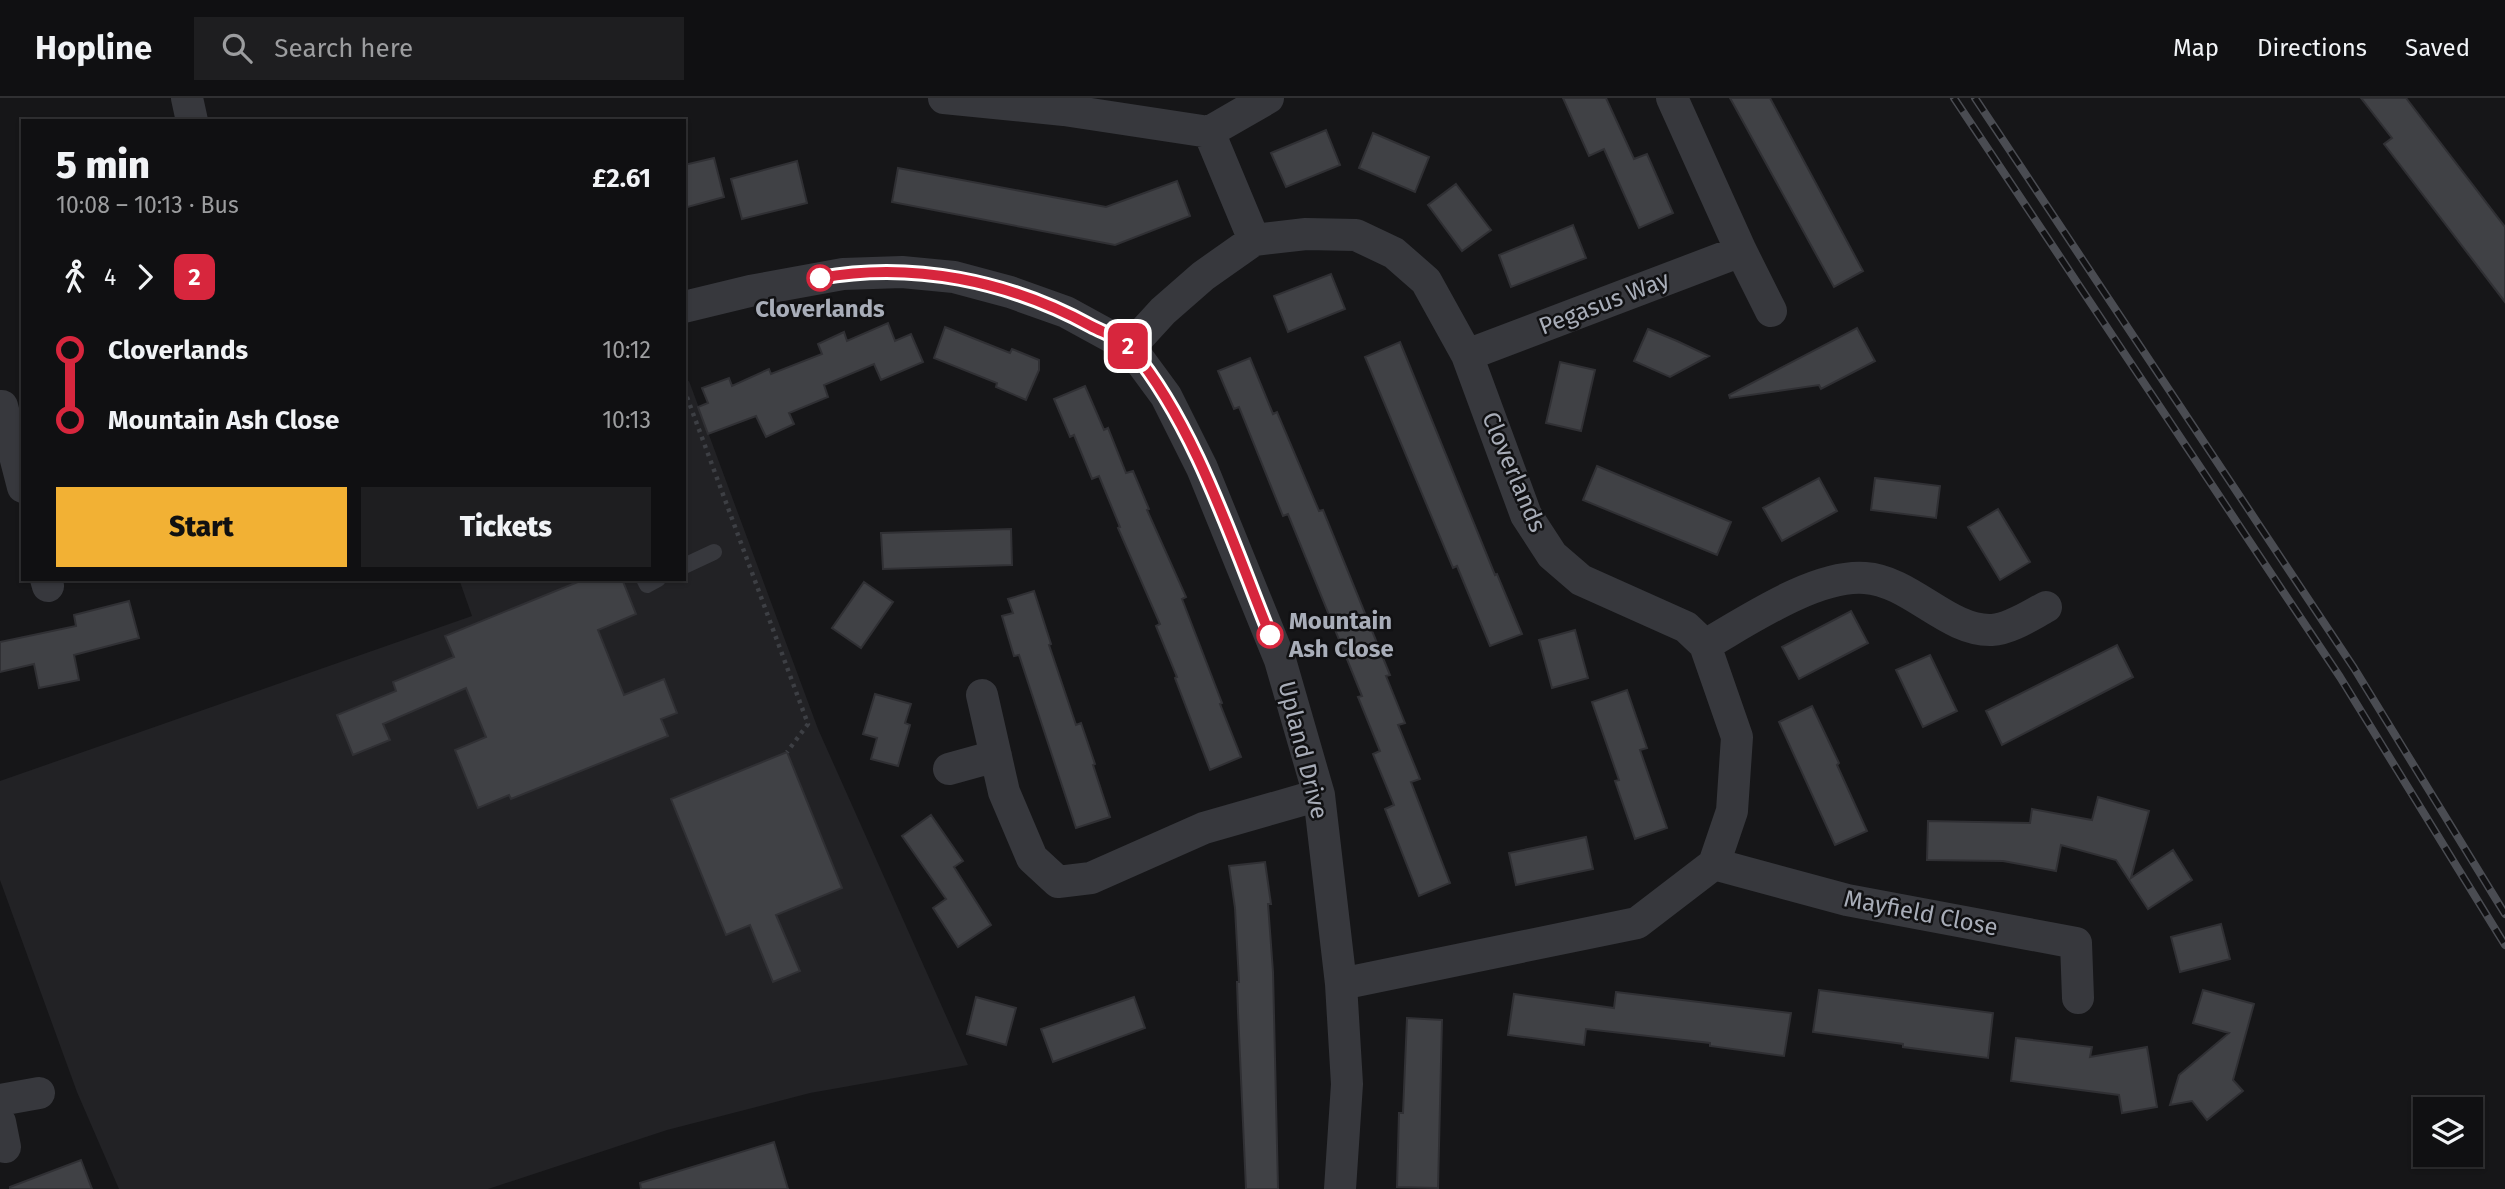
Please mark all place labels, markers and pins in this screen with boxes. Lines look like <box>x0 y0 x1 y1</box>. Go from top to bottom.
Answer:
marker: Cloverlands <box>807 265 833 291</box>
place label: Cloverlands <box>755 295 885 323</box>
place label: Mountain Ash Close <box>1288 607 1394 663</box>
marker: Mountain Ash Close <box>1257 622 1283 648</box>

